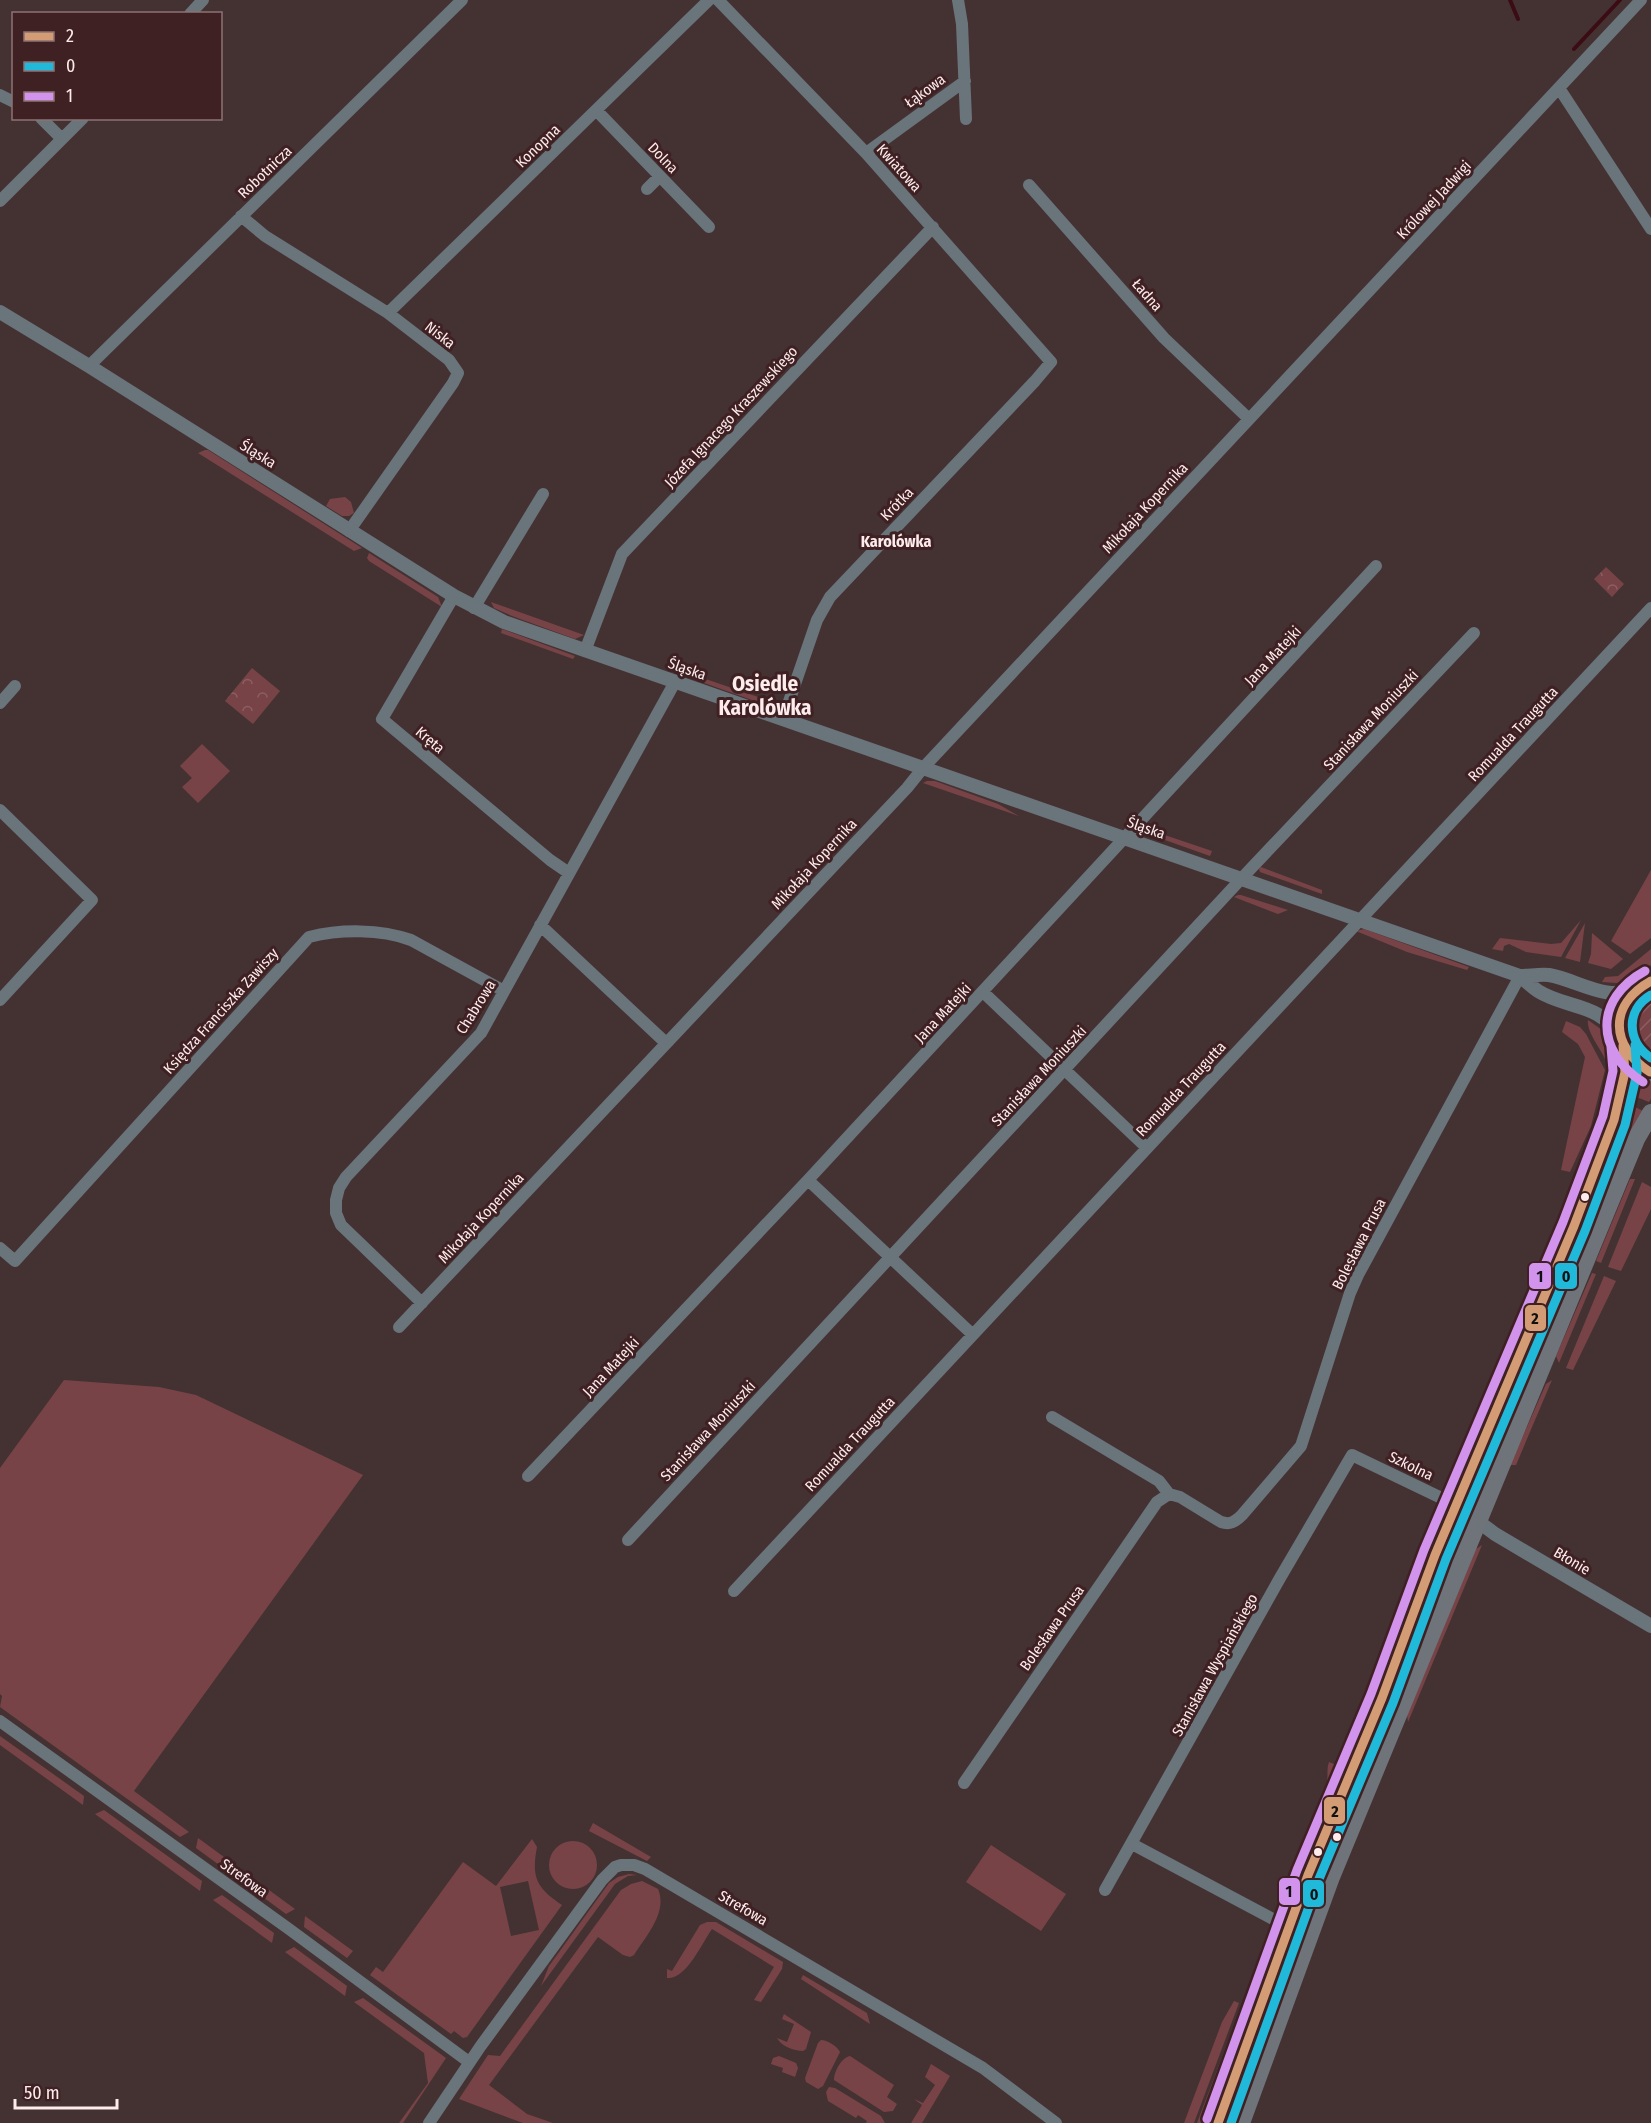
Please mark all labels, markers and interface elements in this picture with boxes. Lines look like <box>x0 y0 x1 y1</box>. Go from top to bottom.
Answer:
legend <box>12 12 222 120</box>
text: 2 <box>66 25 74 47</box>
text: 0 <box>66 55 75 77</box>
street label: Łąkowa <box>901 70 949 112</box>
text: 1 <box>66 85 73 107</box>
street label: Konopna <box>512 121 564 171</box>
street label: Dolna <box>644 139 682 177</box>
street label: Kwiatowa <box>873 140 925 196</box>
street label: Robotnicza <box>234 142 296 202</box>
street label: Królowej Jadwigi <box>1393 157 1475 243</box>
street label: Ładna <box>1128 275 1166 315</box>
street label: Niska <box>421 318 459 352</box>
street label: Józefa Ignacego Kraszewskiego <box>661 342 801 492</box>
street label: Śląska <box>237 436 279 472</box>
street label: Mikołaja Kopernika <box>1098 459 1192 557</box>
street label: Krótka <box>877 483 917 525</box>
district label: Karolówka <box>861 532 931 551</box>
street label: Jana Matejki <box>1241 622 1305 690</box>
street label: Śląska <box>666 654 708 684</box>
street label: Stanisława Moniuszki <box>1320 666 1422 774</box>
district label: Osiedle Karolówka <box>719 671 811 721</box>
street label: Romualda Traugutta <box>1464 683 1562 785</box>
street label: Kręta <box>412 723 448 757</box>
street label: Śląska <box>1125 813 1167 843</box>
street label: Mikołaja Kopernika <box>767 815 861 913</box>
street label: Księdza Franciszka Zawiszy <box>160 944 282 1078</box>
street label: Chabrowa <box>452 977 500 1037</box>
street label: Jana Matejki <box>911 979 975 1047</box>
street label: Stanisława Moniuszki <box>988 1022 1090 1130</box>
street label: Romualda Traugutta <box>1132 1038 1230 1140</box>
street label: Mikołaja Kopernika <box>434 1169 528 1267</box>
unlabelled marker <box>1579 1191 1591 1203</box>
street label: Bolesława Prusa <box>1328 1195 1390 1293</box>
line badge: 1 <box>1528 1262 1552 1290</box>
line badge: 0 <box>1554 1262 1578 1290</box>
text: 1 <box>1537 1267 1543 1286</box>
text: 0 <box>1562 1267 1571 1286</box>
line badge: 2 <box>1524 1304 1547 1332</box>
text: 2 <box>1530 1309 1539 1328</box>
street label: Jana Matejki <box>579 1333 643 1401</box>
street label: Stanisława Moniuszki <box>657 1377 759 1485</box>
street label: Romualda Traugutta <box>801 1393 899 1495</box>
street label: Szkolna <box>1386 1448 1436 1484</box>
street label: Błonie <box>1550 1543 1594 1579</box>
street label: Bolesława Prusa <box>1016 1582 1088 1674</box>
street label: Stanisława Wyspiańskiego <box>1168 1591 1262 1739</box>
line badge: 2 <box>1323 1796 1346 1825</box>
text: 2 <box>1330 1802 1339 1821</box>
unlabelled marker <box>1331 1831 1343 1843</box>
unlabelled marker <box>1312 1846 1324 1858</box>
street label: Strefowa <box>217 1855 271 1901</box>
line badge: 1 <box>1278 1877 1301 1906</box>
line badge: 0 <box>1302 1879 1325 1908</box>
text: 1 <box>1286 1882 1292 1901</box>
text: 0 <box>1310 1885 1319 1904</box>
street label: Strefowa <box>715 1887 771 1929</box>
scale bar <box>15 2072 117 2110</box>
text: 50 m <box>24 2082 60 2104</box>

